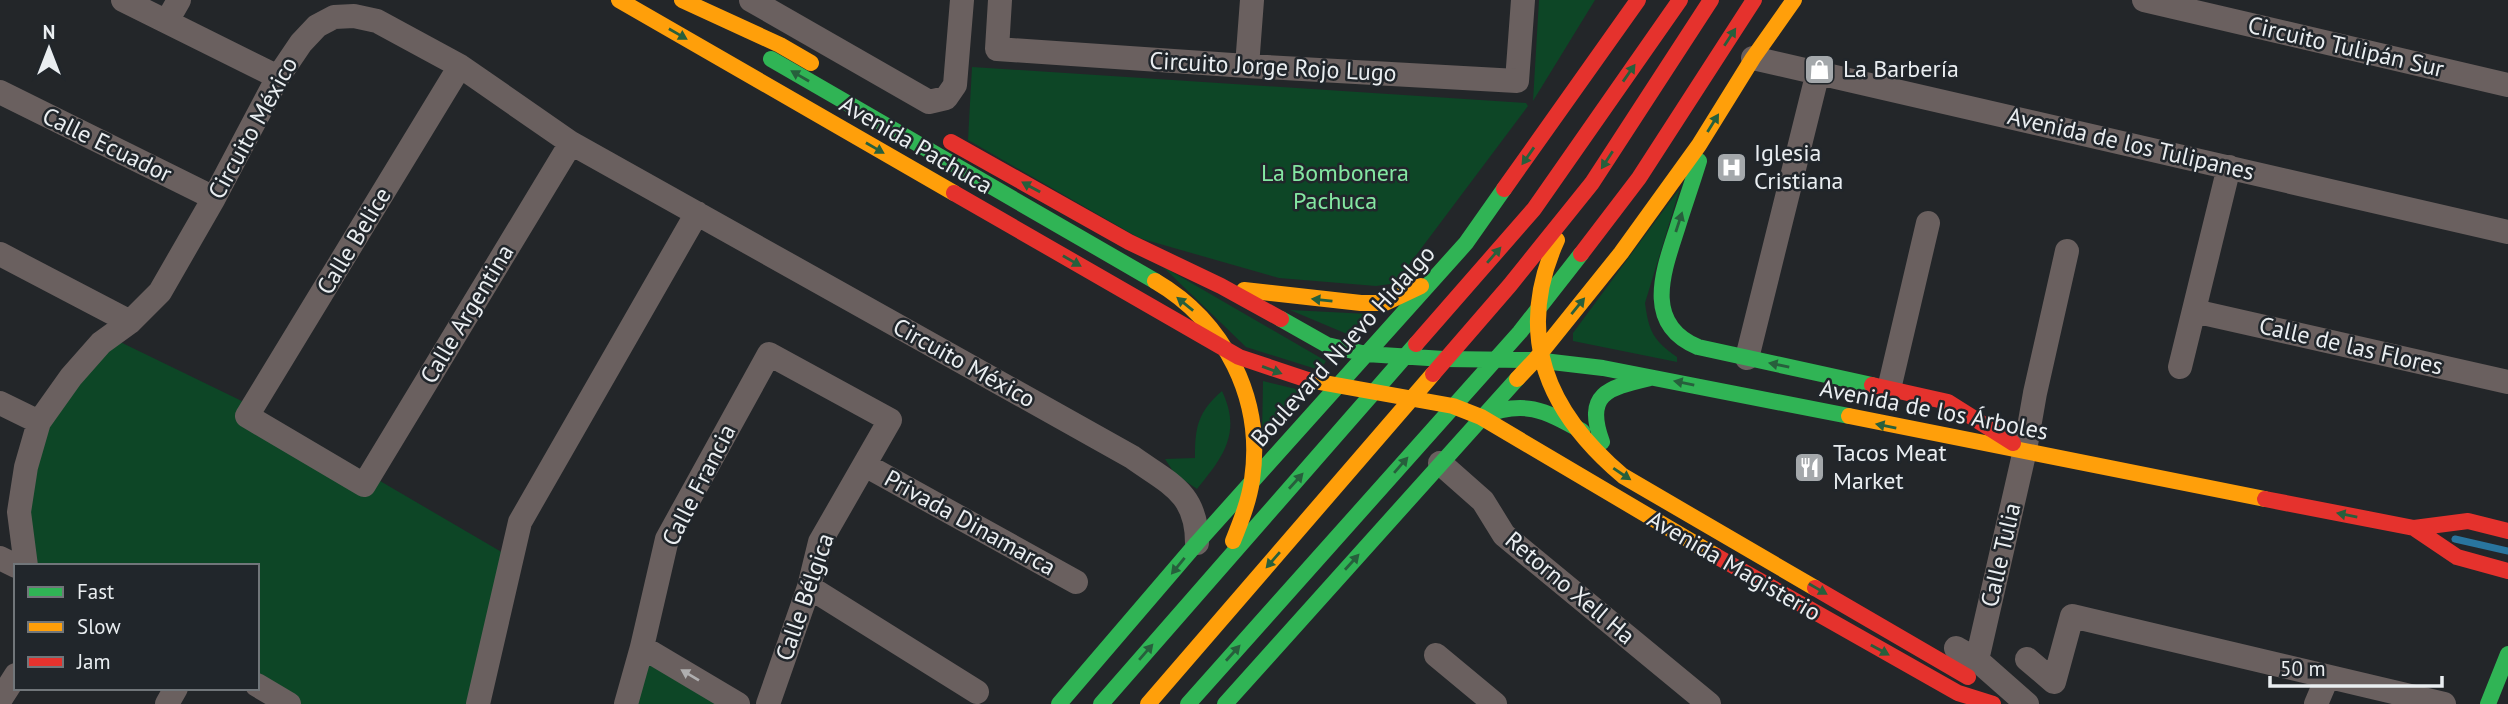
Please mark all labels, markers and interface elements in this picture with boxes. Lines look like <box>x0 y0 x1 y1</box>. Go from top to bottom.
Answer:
street label: Circuito Tulipán Sur <box>2245 9 2447 84</box>
north arrow <box>14 14 84 84</box>
text: N <box>43 20 55 44</box>
one-way arrow <box>668 28 688 40</box>
one-way arrow <box>1723 28 1736 47</box>
street label: Circuito Jorge Rojo Lugo <box>1149 45 1397 88</box>
street label: Circuito México <box>201 51 304 204</box>
shop icon: La Barbería <box>1803 52 1837 86</box>
place label: La Barbería <box>1843 53 1959 84</box>
one-way arrow <box>1623 63 1636 82</box>
one-way arrow <box>791 70 810 82</box>
street label: Avenida Pachuca <box>834 88 998 201</box>
street label: Calle Ecuador <box>37 100 177 189</box>
street label: Avenida de los Tulipanes <box>2005 100 2257 187</box>
one-way arrow <box>1706 114 1719 133</box>
place label: Iglesia Cristiana <box>1754 137 1844 196</box>
one-way arrow <box>866 142 885 154</box>
one-way arrow <box>1521 147 1535 165</box>
one-way arrow <box>1601 150 1614 169</box>
hospital icon: Iglesia Cristiana <box>1714 150 1748 184</box>
park label: La Bombonera Pachuca <box>1261 157 1409 216</box>
street label: Calle Belice <box>309 181 398 300</box>
one-way arrow <box>1021 181 1040 193</box>
one-way arrow <box>1674 212 1685 233</box>
street label: Calle Argentina <box>413 238 520 389</box>
street label: Boulevard Nuevo Hidalgo <box>1244 238 1441 453</box>
one-way arrow <box>1486 246 1502 264</box>
one-way arrow <box>1063 255 1082 268</box>
one-way arrow <box>1311 294 1333 305</box>
one-way arrow <box>1177 297 1195 312</box>
one-way arrow <box>1570 298 1585 316</box>
street label: Calle de las Flores <box>2256 309 2446 382</box>
street label: Circuito México <box>888 311 1041 414</box>
one-way arrow <box>1768 359 1790 370</box>
one-way arrow <box>1262 365 1283 376</box>
street label: Avenida de los Árboles <box>1817 372 2051 447</box>
one-way arrow <box>1673 378 1695 389</box>
street label: Calle Francia <box>655 419 742 551</box>
one-way arrow <box>1875 420 1897 431</box>
place label: Tacos Meat Market <box>1833 437 1947 496</box>
restaurant icon: Tacos Meat Market <box>1793 450 1827 484</box>
one-way arrow <box>1393 456 1408 473</box>
street label: Privada Dinamarca <box>879 463 1061 582</box>
one-way arrow <box>1612 467 1631 480</box>
one-way arrow <box>1288 473 1303 490</box>
street label: Calle Tulia <box>1973 500 2028 610</box>
street label: Avenida Magisterio <box>1642 503 1827 628</box>
one-way arrow <box>2336 509 2358 520</box>
street label: Retorno Xell Ha <box>1499 524 1642 651</box>
street label: Calle Bélgica <box>768 529 841 665</box>
one-way arrow <box>1266 551 1281 568</box>
one-way arrow <box>1344 554 1360 571</box>
one-way arrow <box>1171 557 1186 574</box>
legend <box>14 564 259 690</box>
text: Fast <box>77 578 114 605</box>
one-way arrow <box>1808 583 1827 595</box>
text: Slow <box>77 613 121 640</box>
one-way arrow <box>1138 644 1153 661</box>
one-way arrow <box>1225 644 1241 662</box>
one-way arrow <box>1870 644 1890 656</box>
scale bar <box>2270 644 2442 688</box>
text: Jam <box>76 648 111 675</box>
text: 50 m <box>2280 655 2326 682</box>
one-way arrow <box>681 669 700 682</box>

